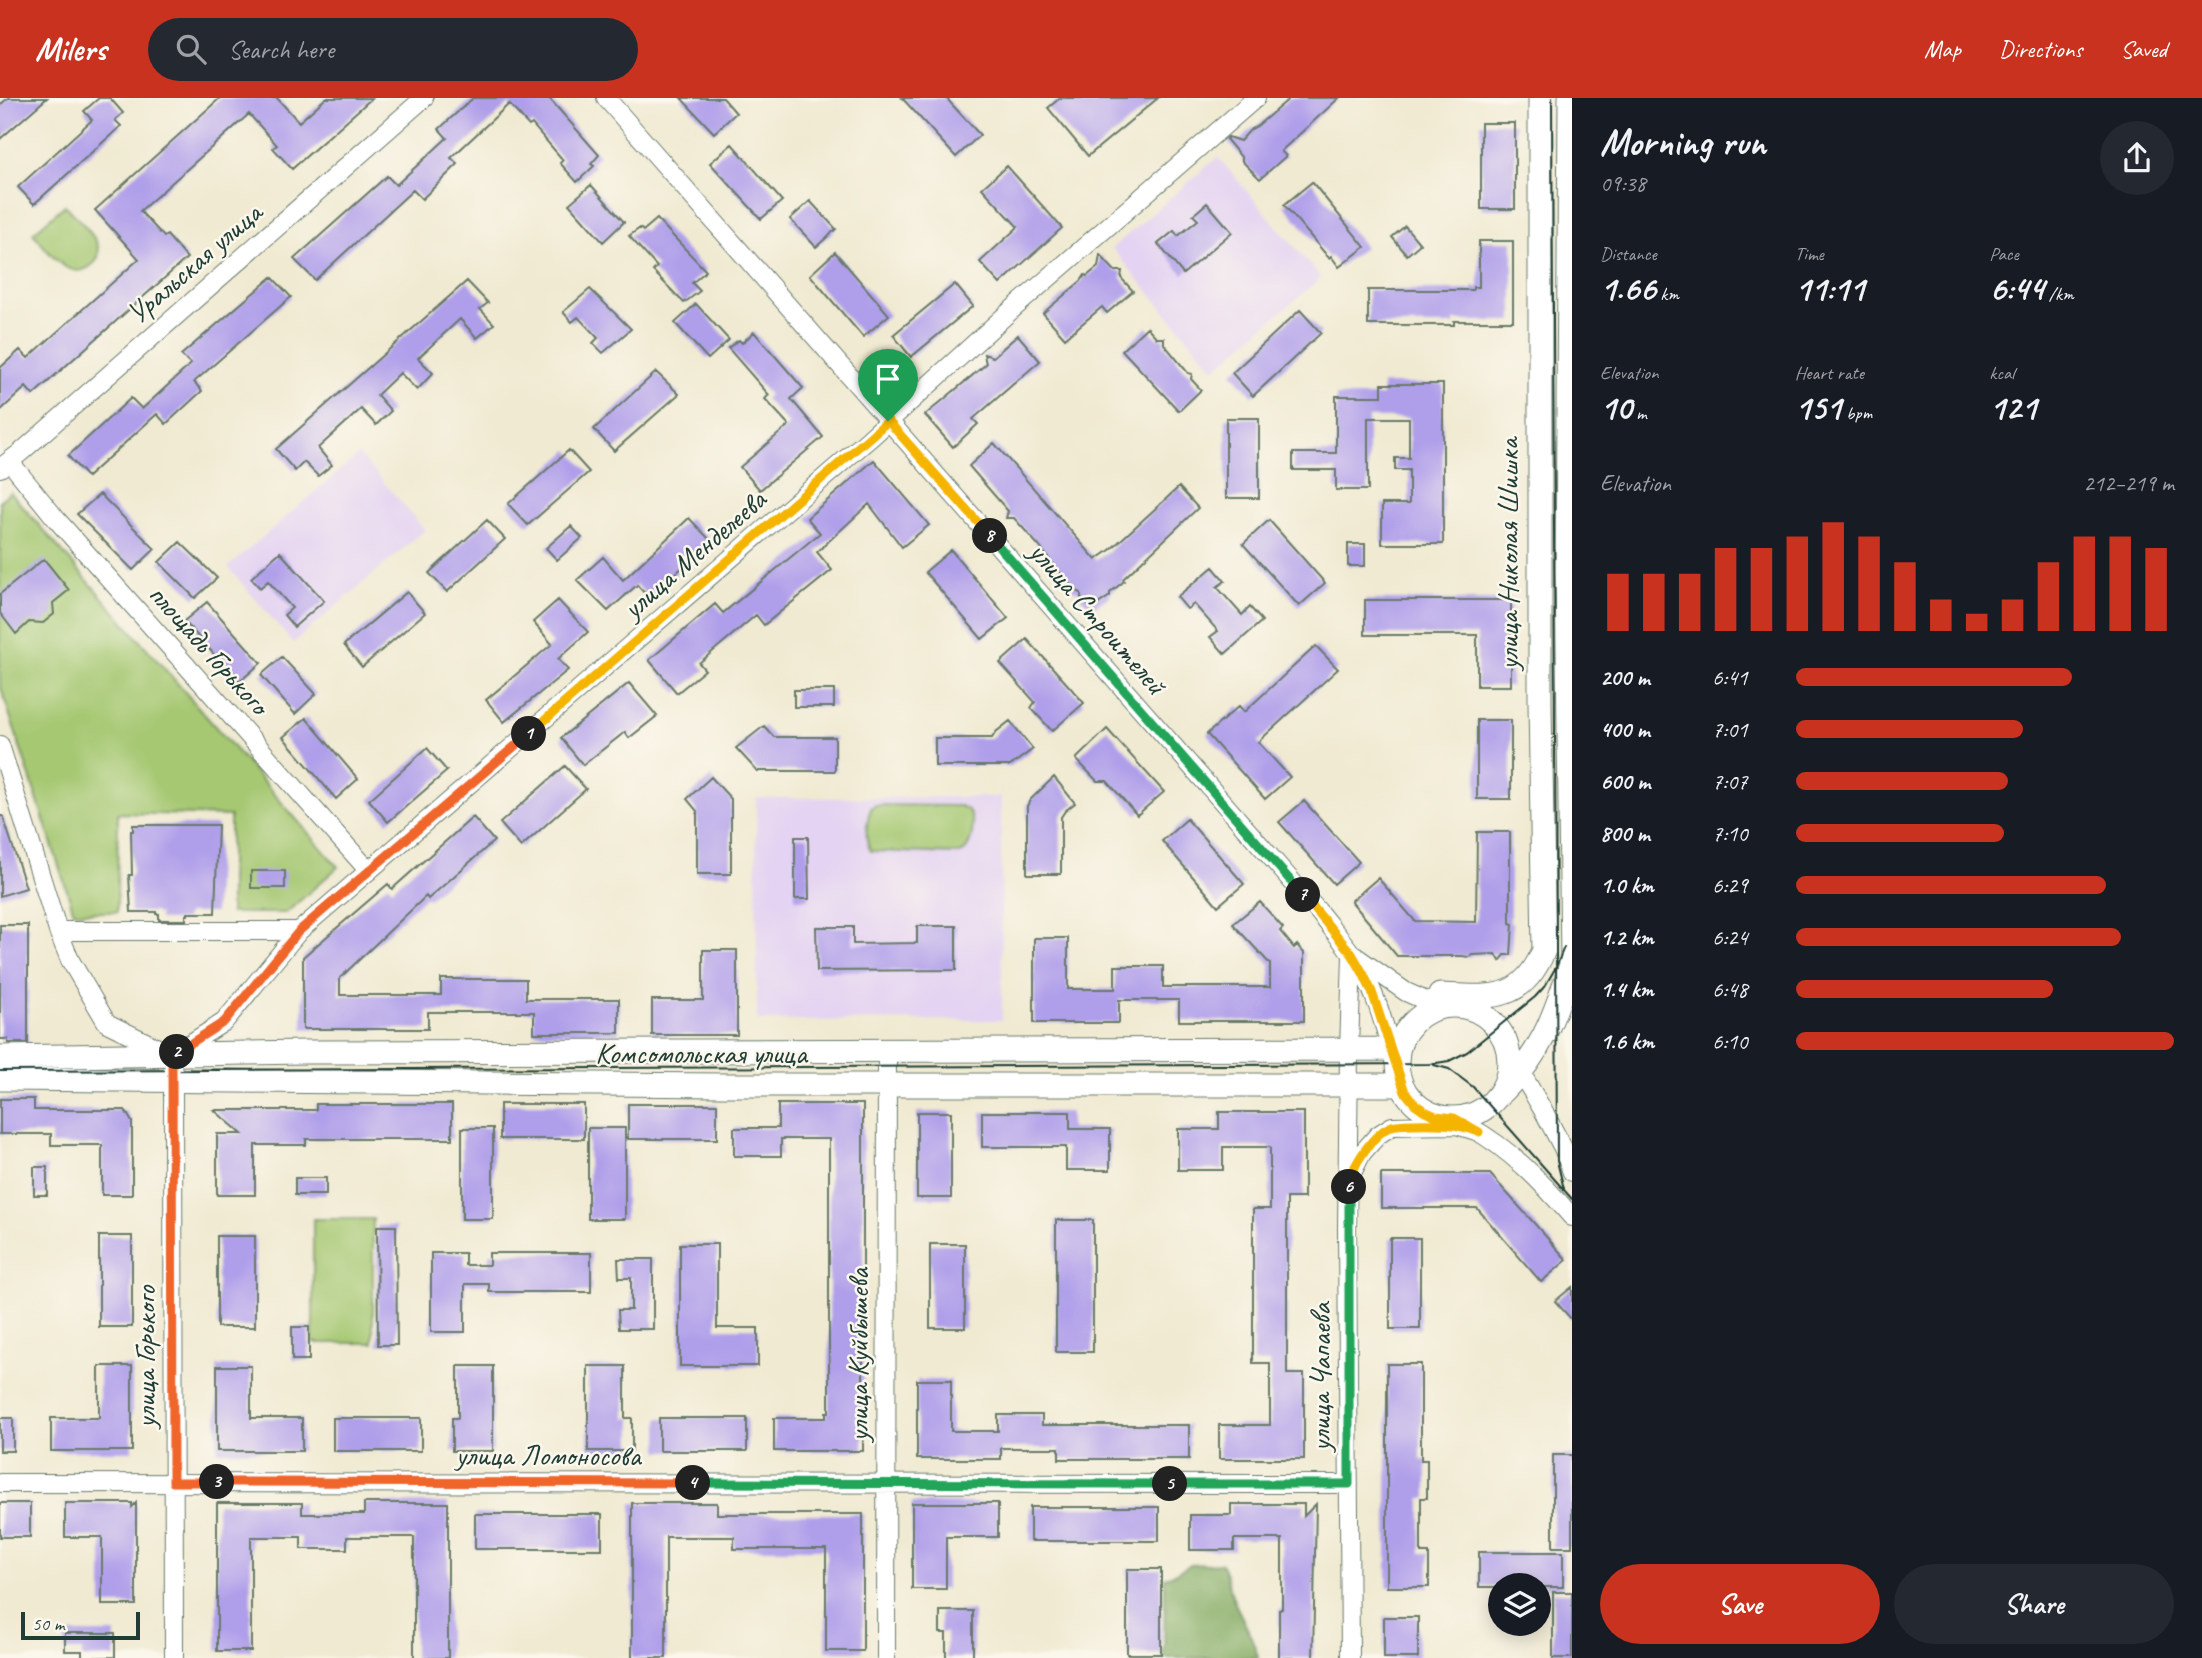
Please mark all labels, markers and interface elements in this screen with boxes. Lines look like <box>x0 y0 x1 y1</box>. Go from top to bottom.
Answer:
search box <box>148 18 638 81</box>
text: Milers <box>35 28 106 70</box>
icon: search <box>172 30 210 68</box>
text: Search here <box>228 33 334 66</box>
text: Map <box>1924 34 1961 64</box>
text: Directions <box>1999 34 2082 64</box>
text: Saved <box>2120 34 2167 64</box>
text: Morning run <box>1600 119 1766 166</box>
button: share <box>2100 121 2174 195</box>
text: 09:38 <box>1600 169 1646 198</box>
street label: Уральская улица <box>119 192 271 332</box>
text: Distance <box>1600 242 1657 266</box>
text: Time <box>1795 242 1824 266</box>
text: Pace <box>1989 242 2019 266</box>
text: 1.66 <box>1600 266 1656 311</box>
text: 11:11 <box>1795 266 1865 311</box>
text: 6:44 <box>1989 266 2044 311</box>
text: km <box>1656 282 1679 306</box>
text: /km <box>2044 282 2074 306</box>
pin <box>858 349 918 421</box>
icon: arrive <box>869 360 907 398</box>
text: Elevation <box>1600 361 1658 385</box>
text: Heart rate <box>1795 361 1864 385</box>
text: kcal <box>1989 361 2014 385</box>
text: 10 <box>1600 385 1632 430</box>
text: 151 <box>1795 385 1841 430</box>
text: 121 <box>1989 385 2037 430</box>
text: m <box>1632 401 1647 425</box>
text: bpm <box>1841 401 1872 425</box>
street label: улица Николая Шишка <box>1489 435 1527 672</box>
text: Elevation <box>1600 469 1671 498</box>
text: 212–219 m <box>2083 469 2174 498</box>
street label: улица Менделеева <box>613 480 775 628</box>
pin: 8 <box>972 518 1007 554</box>
text: 8 <box>985 523 994 547</box>
street label: улица Строителей <box>1020 532 1176 704</box>
street label: площадь Горького <box>140 576 280 725</box>
text: 200 m <box>1600 663 1650 692</box>
text: 6:41 <box>1712 663 1748 692</box>
text: 400 m <box>1600 715 1650 744</box>
text: 7:01 <box>1712 715 1748 744</box>
pin: 1 <box>512 716 546 752</box>
text: 1 <box>524 721 533 745</box>
text: 600 m <box>1600 767 1650 796</box>
text: 7:07 <box>1712 767 1748 796</box>
text: 800 m <box>1600 819 1650 848</box>
text: 7:10 <box>1712 819 1748 848</box>
text: 1.0 km <box>1600 871 1654 900</box>
text: 6:29 <box>1712 871 1748 900</box>
pin: 7 <box>1286 878 1320 912</box>
text: 7 <box>1298 882 1307 906</box>
text: 1.2 km <box>1600 923 1654 952</box>
text: 6:24 <box>1712 923 1748 952</box>
text: 1.4 km <box>1600 975 1654 1004</box>
text: 6:48 <box>1712 975 1748 1004</box>
text: 1.6 km <box>1600 1027 1654 1056</box>
text: 6:10 <box>1712 1027 1748 1056</box>
pin: 2 <box>160 1034 194 1070</box>
street label: Комсомольская улица <box>595 1034 809 1072</box>
text: 2 <box>172 1039 181 1063</box>
pin: 6 <box>1332 1170 1366 1204</box>
text: 6 <box>1344 1174 1353 1198</box>
street label: улица Куйбышева <box>839 1266 877 1444</box>
street label: улица Горького <box>126 1284 164 1430</box>
street label: улица Чапаева <box>1301 1301 1339 1453</box>
street label: улица Ломоносова <box>453 1436 643 1474</box>
pin: 3 <box>200 1464 234 1500</box>
pin: 4 <box>676 1466 710 1500</box>
pin: 5 <box>1152 1466 1188 1502</box>
text: 3 <box>212 1469 221 1493</box>
text: 4 <box>688 1470 697 1494</box>
text: 5 <box>1165 1471 1174 1495</box>
button: Save <box>1600 1564 1880 1644</box>
button: Share <box>1894 1564 2174 1644</box>
map controls <box>1488 1573 1551 1636</box>
button: layers <box>1488 1573 1551 1636</box>
scale bar <box>21 1609 140 1641</box>
text: 50 m <box>32 1612 64 1636</box>

